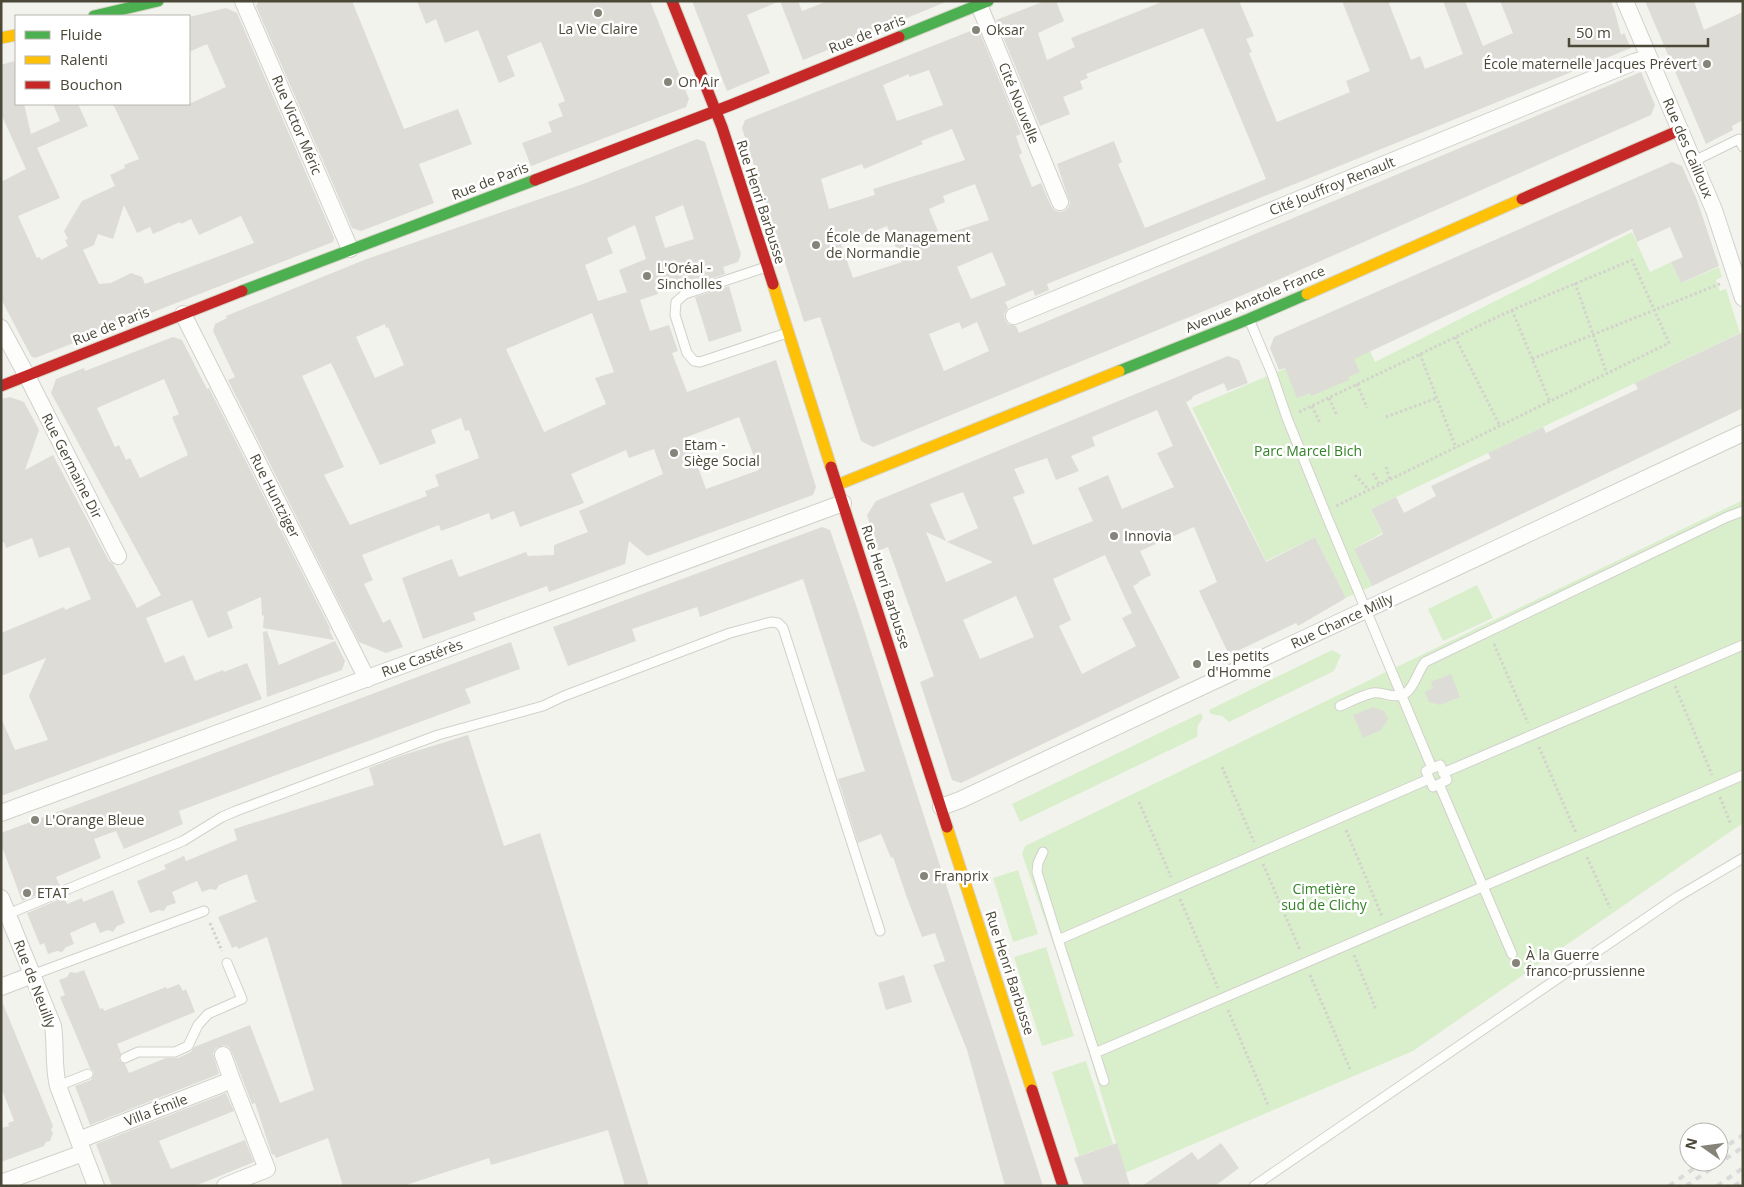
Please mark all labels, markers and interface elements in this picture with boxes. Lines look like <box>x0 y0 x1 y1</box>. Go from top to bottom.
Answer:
marker: La Vie Claire <box>592 7 604 19</box>
street label: Rue de Paris <box>826 9 908 58</box>
legend <box>15 15 190 105</box>
scale bar <box>1569 15 1708 47</box>
place label: La Vie Claire <box>558 19 638 38</box>
place label: Oksar <box>986 20 1025 39</box>
text: 50 m <box>1576 22 1611 42</box>
text: Fluide <box>60 24 102 44</box>
marker: Oksar <box>970 24 982 36</box>
text: Ralenti <box>60 49 108 69</box>
place label: École maternelle Jacques Prévert <box>1484 54 1697 73</box>
marker: École maternelle Jacques Prévert <box>1701 58 1713 70</box>
street label: Cité Nouvelle <box>995 59 1044 146</box>
street label: Rue Victor Méric <box>268 72 327 178</box>
place label: On Air <box>678 72 719 91</box>
text: Bouchon <box>60 74 123 94</box>
marker: On Air <box>662 76 674 88</box>
street label: Rue des Cailloux <box>1659 95 1718 201</box>
street label: Rue Henri Barbusse <box>732 137 791 266</box>
street label: Cité Jouffroy Renault <box>1266 152 1397 219</box>
street label: Rue de Paris <box>449 157 531 204</box>
place label: École de Management de Normandie <box>826 227 971 262</box>
marker: École de Management de Normandie <box>810 239 822 251</box>
place label: L'Oréal - Sincholles <box>657 258 722 293</box>
street label: Avenue Anatole France <box>1182 260 1328 337</box>
marker: L'Oréal - Sincholles <box>641 270 653 282</box>
street label: Rue de Paris <box>70 301 152 350</box>
street label: Rue Germaine Dir <box>38 410 107 522</box>
place label: Etam - Siège Social <box>684 435 760 470</box>
park label: Parc Marcel Bich <box>1254 441 1362 460</box>
marker: Etam - Siège Social <box>668 447 680 459</box>
street label: Rue Huntziger <box>246 450 305 542</box>
street label: Rue Henri Barbusse <box>857 522 916 651</box>
place label: Innovia <box>1124 526 1172 545</box>
marker: Innovia <box>1108 530 1120 542</box>
street label: Rue Chance Milly <box>1288 588 1397 653</box>
street label: Rue Castérès <box>379 634 465 681</box>
place label: Les petits d'Homme <box>1207 646 1271 681</box>
marker: Les petits d'Homme <box>1191 658 1203 670</box>
place label: L'Orange Bleue <box>45 810 144 829</box>
marker: L'Orange Bleue <box>29 814 41 826</box>
place label: Franprix <box>934 866 989 885</box>
marker: Franprix <box>918 870 930 882</box>
park label: Cimetière sud de Clichy <box>1281 879 1368 914</box>
place label: ETAT <box>37 883 69 902</box>
marker: ETAT <box>21 887 33 899</box>
street label: Rue Henri Barbusse <box>981 908 1040 1037</box>
street label: Rue de Neuilly <box>10 937 61 1032</box>
place label: À la Guerre franco-prussienne <box>1526 945 1645 980</box>
marker: À la Guerre franco-prussienne <box>1510 957 1522 969</box>
street label: Villa Émile <box>122 1089 190 1130</box>
north arrow <box>1679 1122 1729 1172</box>
text: N <box>1680 1136 1701 1152</box>

